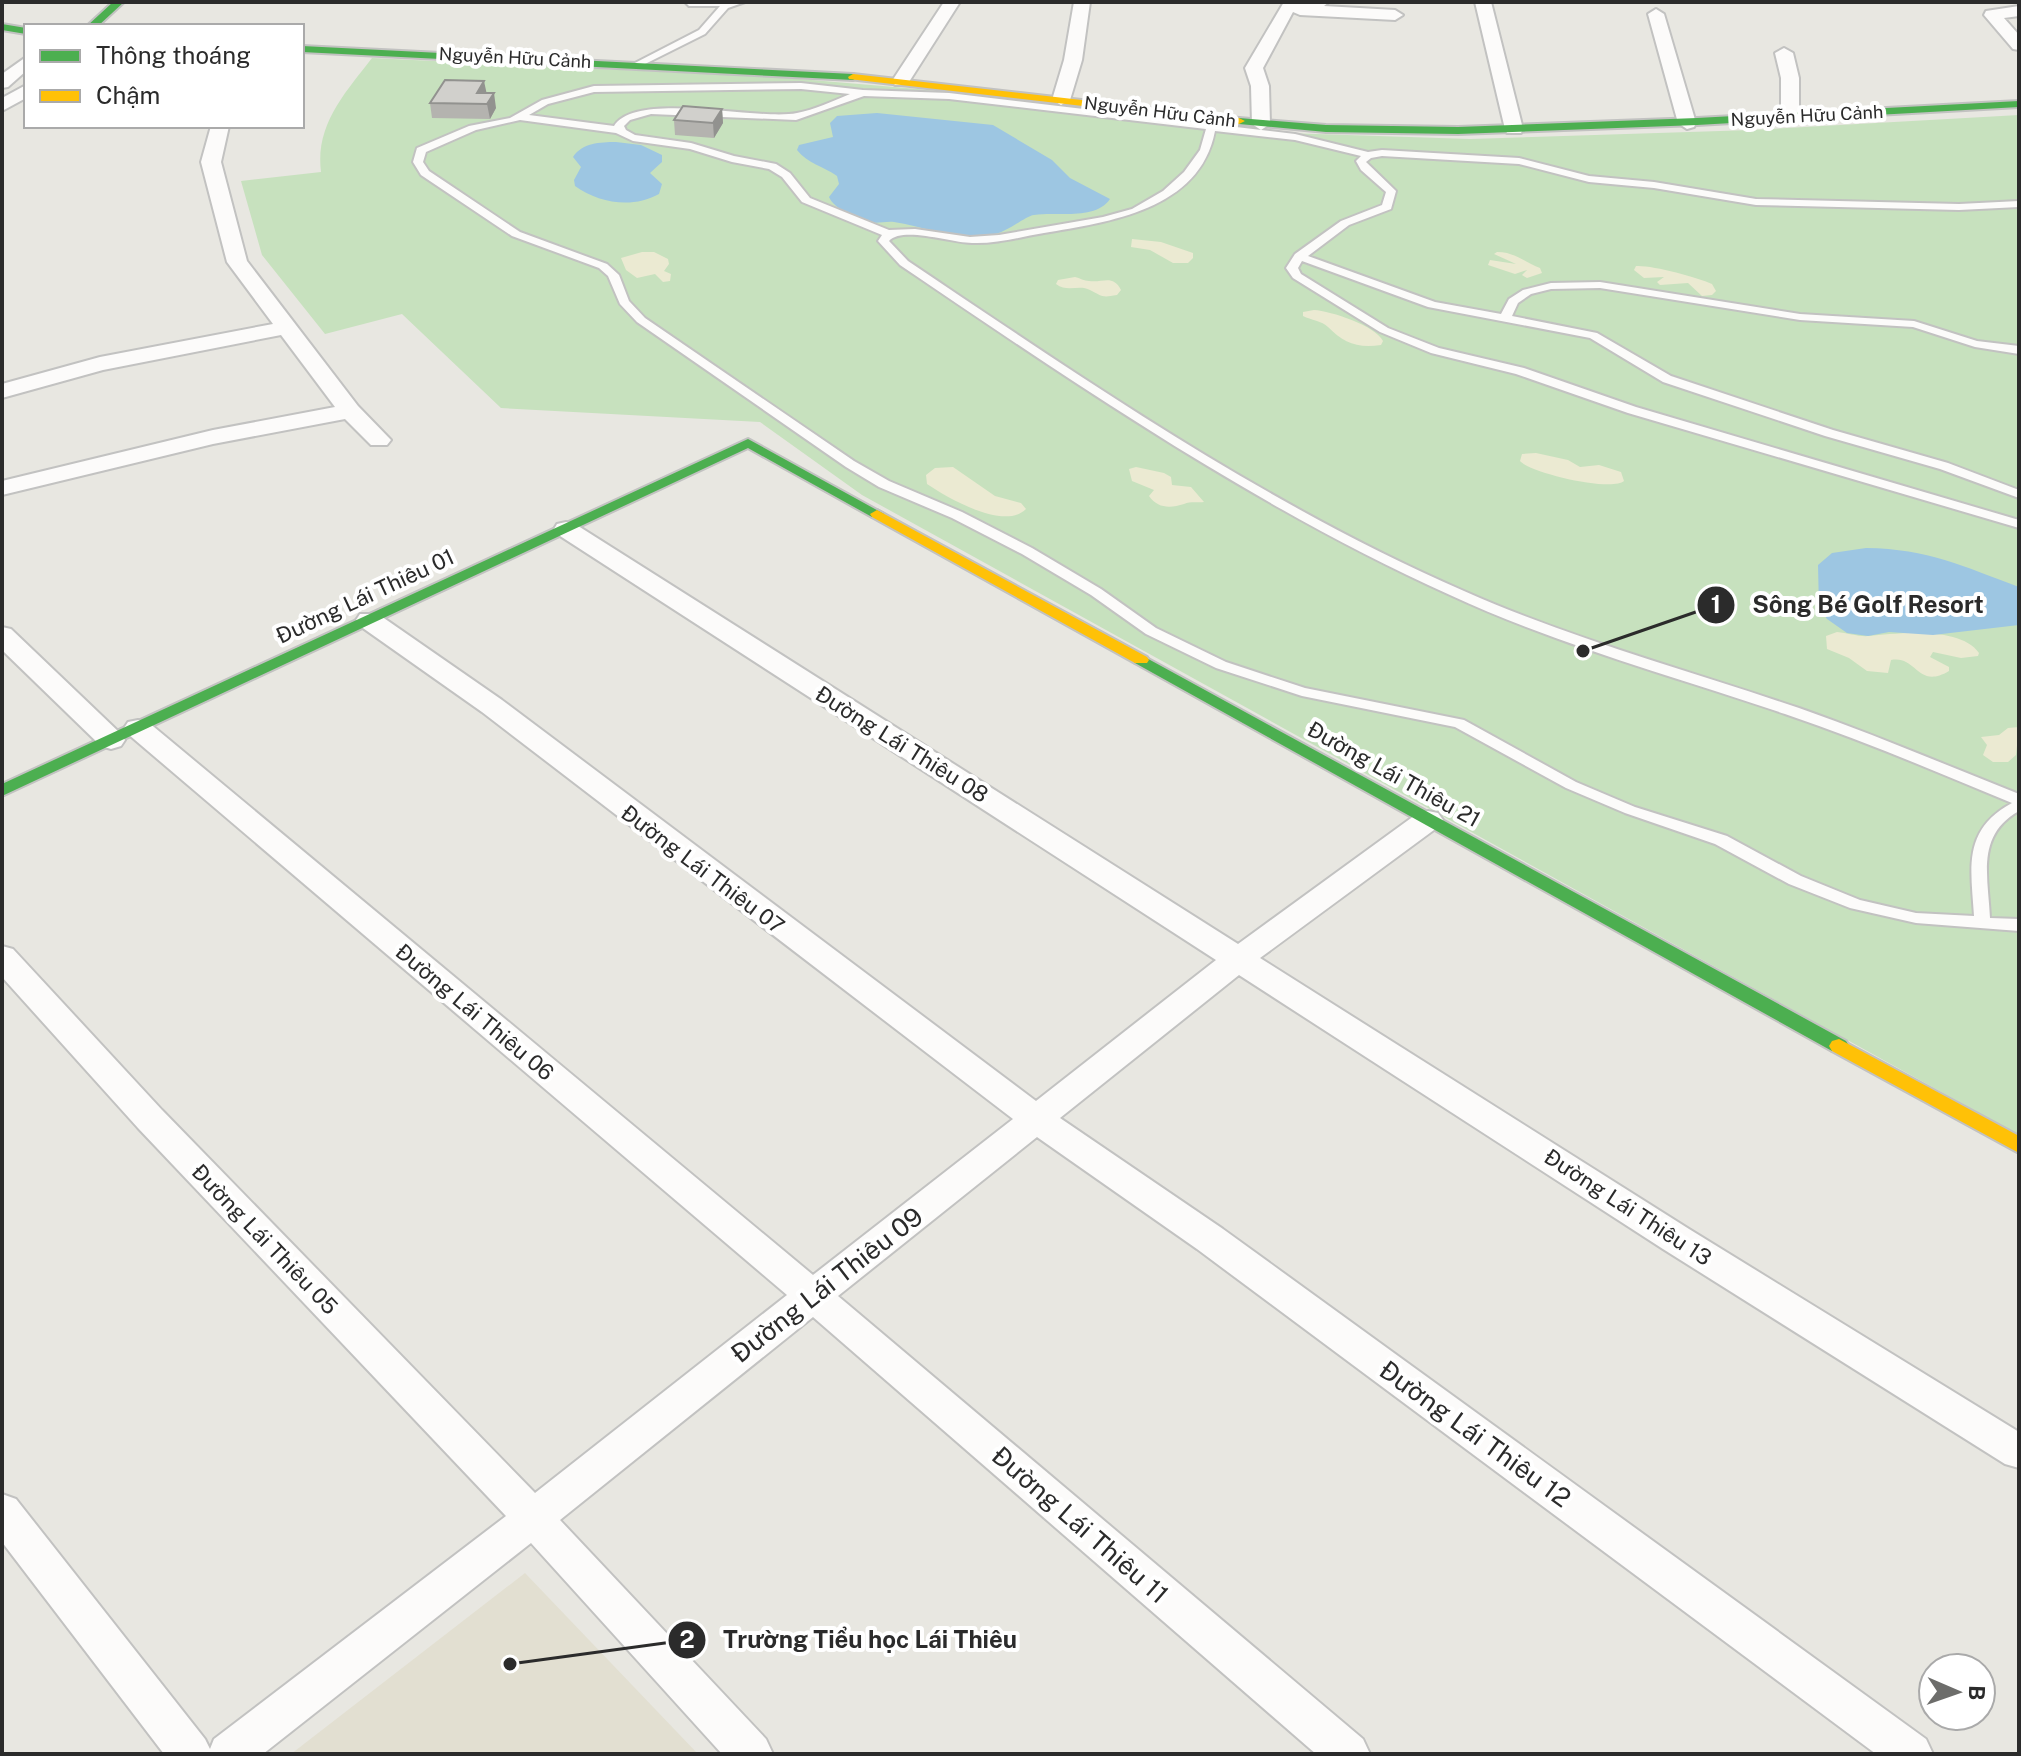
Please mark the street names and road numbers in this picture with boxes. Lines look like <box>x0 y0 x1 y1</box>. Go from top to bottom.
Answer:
street label: Nguyễn Hữu Cảnh <box>438 43 592 72</box>
street label: Nguyễn Hữu Cảnh <box>1083 92 1237 131</box>
street label: Nguyễn Hữu Cảnh <box>1730 101 1884 130</box>
street label: Đường Lái Thiêu 01 <box>272 543 458 649</box>
street label: Đường Lái Thiêu 08 <box>811 680 993 808</box>
street label: Đường Lái Thiêu 21 <box>1303 716 1485 832</box>
street label: Đường Lái Thiêu 07 <box>616 799 790 939</box>
street label: Đường Lái Thiêu 06 <box>391 938 559 1086</box>
street label: Đường Lái Thiêu 13 <box>1539 1143 1717 1271</box>
street label: Đường Lái Thiêu 05 <box>187 1158 343 1320</box>
street label: Đường Lái Thiêu 09 <box>725 1200 929 1369</box>
street label: Đường Lái Thiêu 12 <box>1374 1354 1577 1513</box>
street label: Đường Lái Thiêu 11 <box>986 1440 1175 1610</box>

